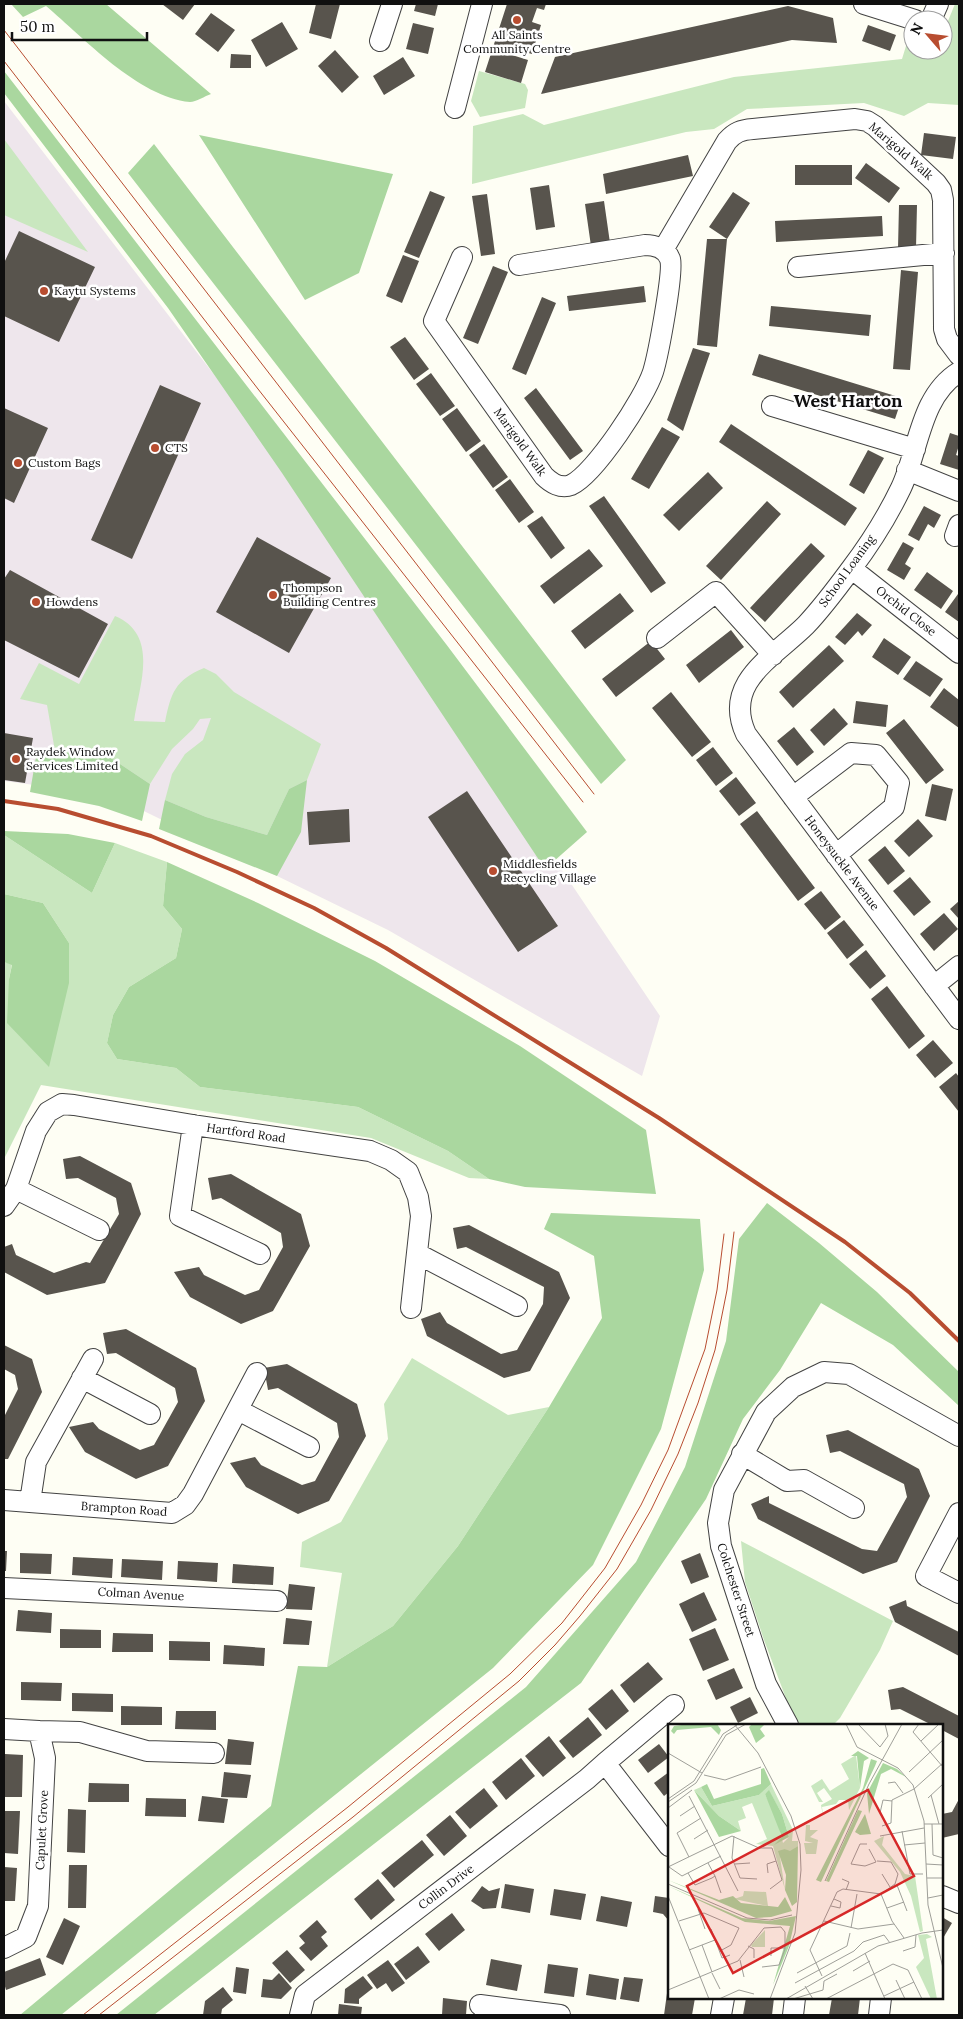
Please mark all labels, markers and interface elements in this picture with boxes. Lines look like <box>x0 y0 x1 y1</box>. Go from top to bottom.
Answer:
scale bar <box>12 10 148 42</box>
north arrow <box>903 10 953 60</box>
marker: All Saints Community Centre <box>511 14 523 26</box>
text: 50 m <box>20 17 55 36</box>
text: N <box>906 20 927 38</box>
place label: All Saints Community Centre <box>463 27 571 56</box>
street label: Marigold Walk <box>866 119 937 183</box>
place label: Kaytu Systems <box>54 283 136 298</box>
marker: Kaytu Systems <box>38 285 50 297</box>
district label: West Harton <box>793 389 903 412</box>
street label: Marigold Walk <box>491 405 550 479</box>
place label: CTS <box>165 440 188 455</box>
marker: CTS <box>149 442 161 454</box>
place label: Custom Bags <box>28 455 101 470</box>
marker: Custom Bags <box>12 457 24 469</box>
street label: School Loaning <box>815 531 878 610</box>
place label: Thompson Building Centres <box>283 580 376 609</box>
street label: Orchid Close <box>873 582 940 639</box>
marker: Thompson Building Centres <box>267 589 279 601</box>
place label: Howdens <box>46 594 98 609</box>
marker: Howdens <box>30 596 42 608</box>
place label: Raydek Window Services Limited <box>26 744 118 773</box>
marker: Raydek Window Services Limited <box>10 753 22 765</box>
street label: Honeysuckle Avenue <box>802 812 883 914</box>
place label: Middlesfields Recycling Village <box>503 856 597 885</box>
marker: Middlesfields Recycling Village <box>487 865 499 877</box>
street label: Hartford Road <box>206 1120 287 1145</box>
street label: Brampton Road <box>80 1498 168 1519</box>
street label: Colchester Street <box>714 1541 759 1639</box>
street label: Colman Avenue <box>97 1584 185 1603</box>
inset map <box>668 1724 943 1999</box>
street label: Capulet Grove <box>32 1789 51 1870</box>
street label: Collin Drive <box>415 1861 477 1912</box>

